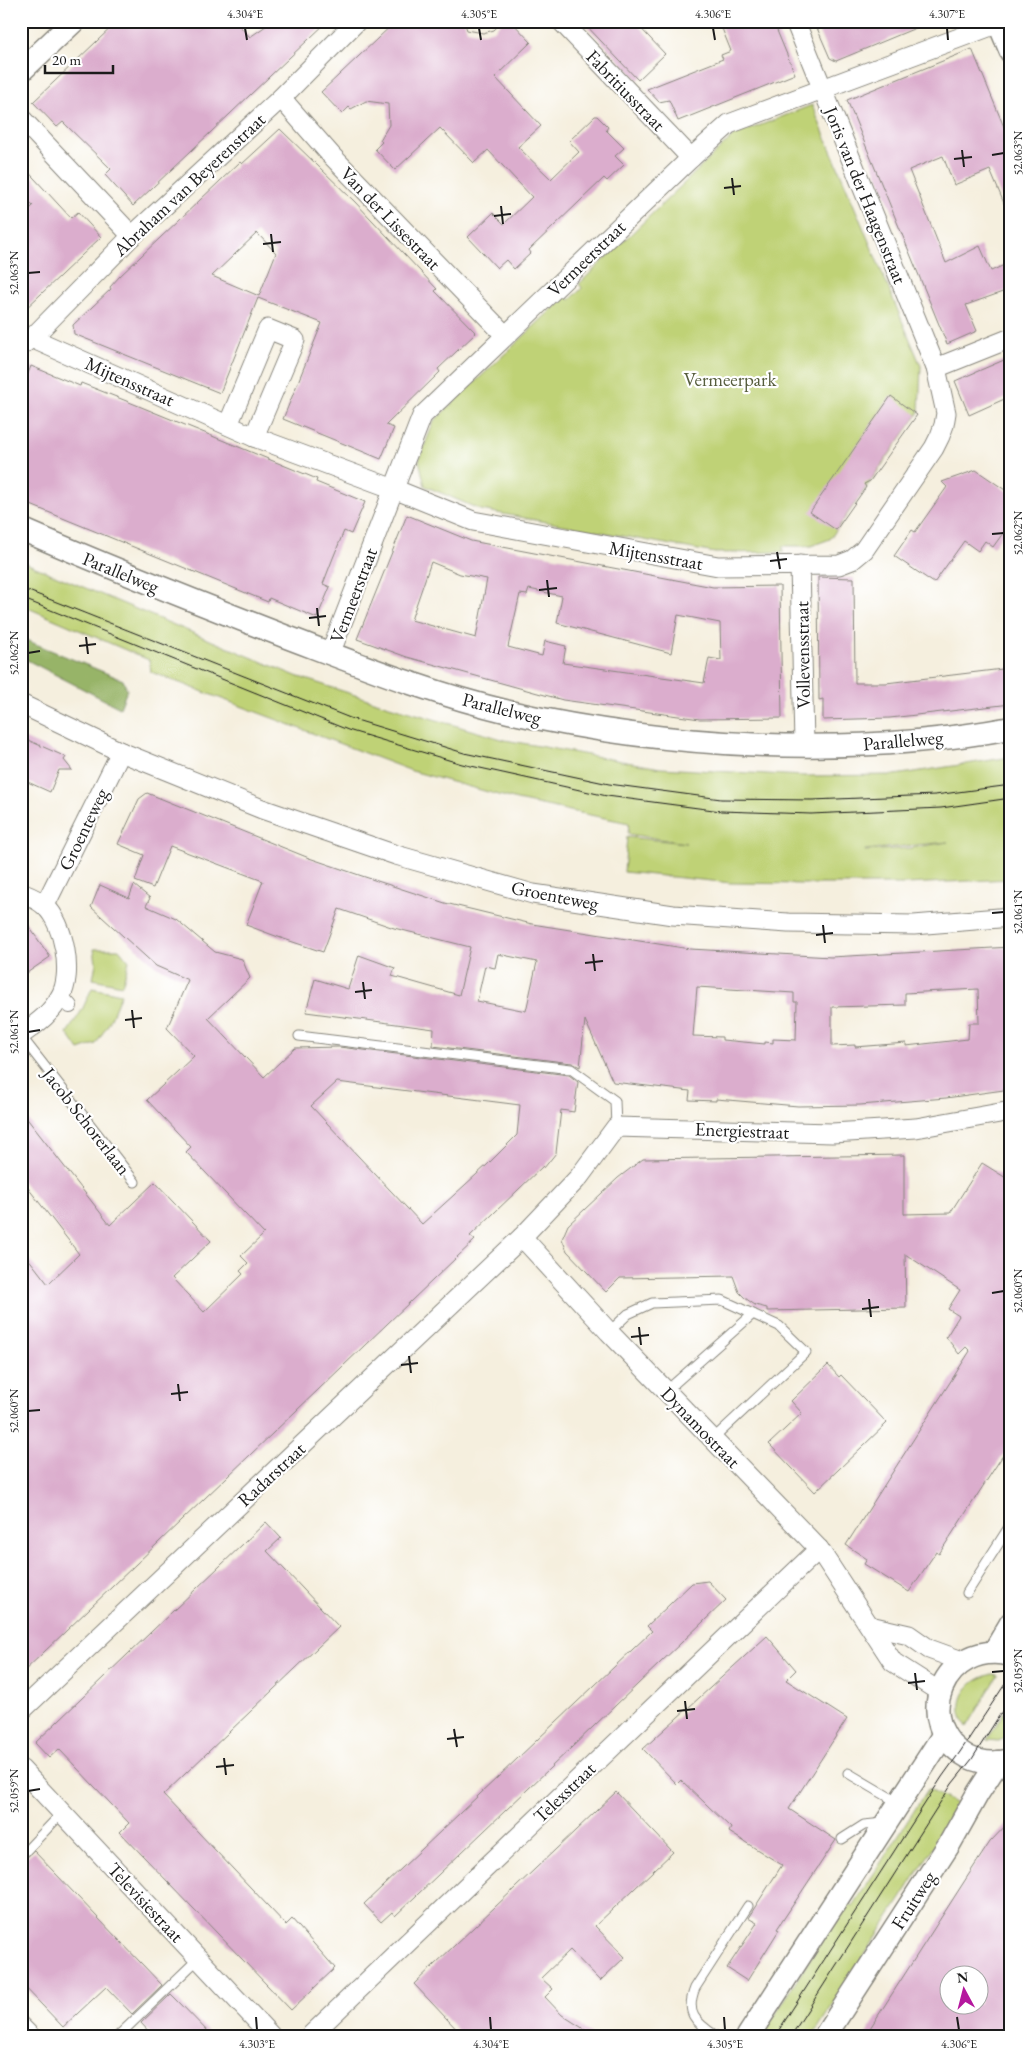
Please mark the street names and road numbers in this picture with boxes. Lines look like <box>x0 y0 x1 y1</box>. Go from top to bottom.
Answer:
street label: Fabritiusstraat <box>581 44 671 136</box>
street label: Joris van der Haagenstraat <box>818 101 913 288</box>
street label: Abraham van Beyerenstraat <box>107 107 271 262</box>
street label: Van der Lissestraat <box>335 161 446 275</box>
street label: Vermeerstraat <box>542 215 631 302</box>
street label: Mijtensstraat <box>81 351 178 412</box>
street label: Mijtensstraat <box>607 535 705 576</box>
street label: Vermeerstraat <box>324 544 383 646</box>
street label: Parallelweg <box>79 546 163 599</box>
street label: Vollevensstraat <box>789 601 816 709</box>
street label: Parallelweg <box>460 687 545 731</box>
street label: Parallelweg <box>862 724 945 756</box>
street label: Groenteweg <box>53 783 114 875</box>
street label: Groenteweg <box>509 875 602 916</box>
street label: Jacob Schorerlaan <box>36 1061 136 1180</box>
street label: Energiestraat <box>694 1116 790 1145</box>
street label: Dynamostraat <box>656 1381 746 1473</box>
street label: Radarstraat <box>232 1436 311 1512</box>
street label: Telexstraat <box>528 1756 601 1828</box>
street label: Televisiestraat <box>102 1857 189 1948</box>
street label: Fruitweg <box>885 1866 942 1934</box>

